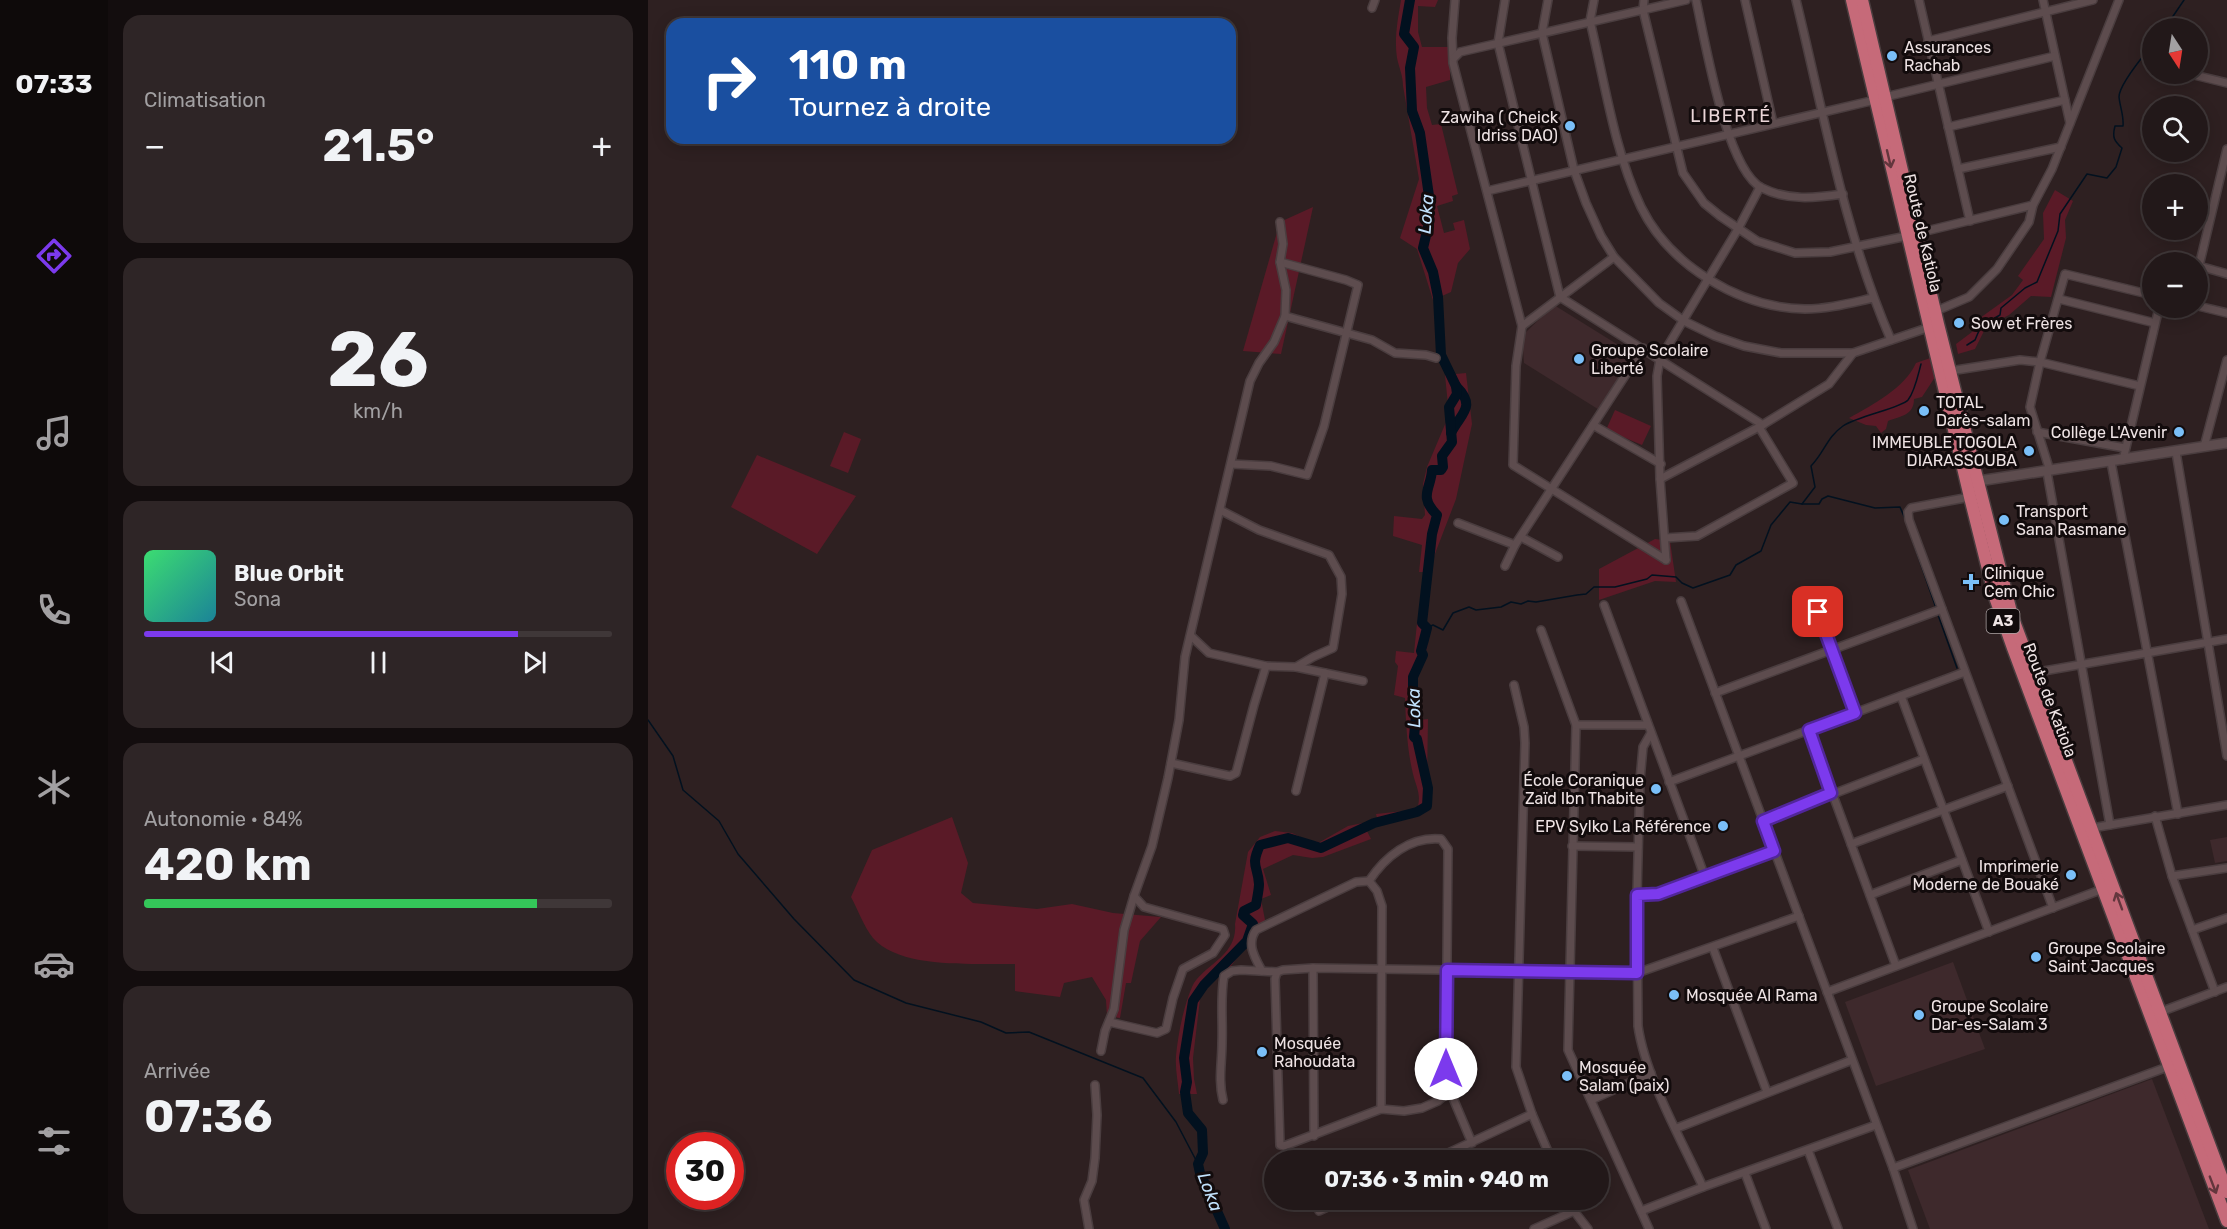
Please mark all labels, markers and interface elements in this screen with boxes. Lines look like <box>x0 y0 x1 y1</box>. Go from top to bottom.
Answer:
north arrow <box>2142 18 2208 84</box>
map controls <box>2142 18 2208 318</box>
place label: Assurances Rachab <box>1904 38 1991 75</box>
text: 110 m <box>789 40 907 90</box>
icon: right <box>690 42 768 120</box>
marker: Assurances Rachab <box>1885 49 1899 63</box>
text: 07:33 <box>15 68 93 100</box>
text: Climatisation <box>144 88 266 112</box>
text: Tournez à droite <box>789 91 991 123</box>
button: search <box>2142 96 2208 162</box>
district label: LIBERTÉ <box>1690 105 1772 127</box>
place label: Zawiha ( Cheick Idriss DAO) <box>1441 108 1559 145</box>
text: 21.5° <box>322 119 434 172</box>
marker: Zawiha ( Cheick Idriss DAO) <box>1563 119 1577 133</box>
text: − <box>144 126 165 165</box>
text: + <box>591 126 612 165</box>
one-way arrow <box>1883 150 1895 169</box>
street label: Route de Katiola <box>1900 172 1946 294</box>
button: + <box>2142 174 2208 240</box>
water label: Loka <box>1414 193 1438 235</box>
icon: directions <box>33 235 75 277</box>
button: − <box>2142 252 2208 318</box>
text: 26 <box>327 313 429 406</box>
place label: Sow et Frères <box>1971 314 2072 333</box>
marker: Sow et Frères <box>1952 316 1966 330</box>
place label: Groupe Scolaire Liberté <box>1591 341 1709 378</box>
marker: Groupe Scolaire Liberté <box>1572 352 1586 366</box>
place label: TOTAL Darès-salam <box>1936 393 2030 430</box>
text: km/h <box>353 399 403 423</box>
marker: TOTAL Darès-salam <box>1917 404 1931 418</box>
icon: music <box>33 412 75 454</box>
place label: Collège L'Avenir <box>2051 423 2167 442</box>
marker: Collège L'Avenir <box>2172 425 2186 439</box>
place label: IMMEUBLE TOGOLA DIARASSOUBA <box>1872 433 2017 470</box>
marker: IMMEUBLE TOGOLA DIARASSOUBA <box>2022 444 2036 458</box>
place label: Transport Sana Rasmane <box>2016 502 2126 539</box>
marker: Transport Sana Rasmane <box>1997 513 2011 527</box>
text: Blue Orbit <box>234 560 344 587</box>
place label: Clinique Cem Chic <box>1984 564 2055 601</box>
marker: Clinique Cem Chic <box>1962 573 1980 591</box>
pin <box>1792 586 1843 637</box>
text: Sona <box>234 587 281 611</box>
icon: phone <box>33 589 75 631</box>
icon: arrive <box>1801 595 1834 628</box>
road number: A3 <box>1986 609 2020 633</box>
street label: Route de Katiola <box>2019 640 2081 760</box>
icon: previous <box>206 646 239 679</box>
icon: pause <box>362 646 395 679</box>
icon: next <box>518 646 551 679</box>
water label: Loka <box>1403 687 1425 728</box>
icon: climate <box>33 766 75 808</box>
place label: École Coranique Zaïd Ibn Thabite <box>1523 771 1644 808</box>
marker: École Coranique Zaïd Ibn Thabite <box>1649 782 1663 796</box>
text: Autonomie · 84% <box>144 807 303 831</box>
place label: EPV Sylko La Référence <box>1535 817 1711 836</box>
marker: EPV Sylko La Référence <box>1716 819 1730 833</box>
text: 420 km <box>144 838 312 891</box>
place label: Imprimerie Moderne de Bouaké <box>1912 857 2059 894</box>
marker: Imprimerie Moderne de Bouaké <box>2064 868 2078 882</box>
one-way arrow <box>2113 892 2124 910</box>
place label: Groupe Scolaire Saint Jacques <box>2048 939 2166 976</box>
icon: car <box>33 943 75 985</box>
marker: Groupe Scolaire Saint Jacques <box>2029 950 2043 964</box>
place label: Mosquée Al Rama <box>1686 986 1818 1005</box>
marker: Mosquée Al Rama <box>1667 988 1681 1002</box>
place label: Groupe Scolaire Dar-es-Salam 3 <box>1931 997 2049 1034</box>
marker: Groupe Scolaire Dar-es-Salam 3 <box>1912 1008 1926 1022</box>
place label: Mosquée Rahoudata <box>1274 1034 1355 1071</box>
position arrow <box>1414 1037 1478 1101</box>
marker: Mosquée Rahoudata <box>1255 1045 1269 1059</box>
place label: Mosquée Salam (paix) <box>1579 1058 1669 1095</box>
text: Arrivée <box>144 1059 211 1083</box>
marker: Mosquée Salam (paix) <box>1560 1069 1574 1083</box>
text: 07:36 <box>144 1090 272 1143</box>
icon: filters <box>33 1120 75 1162</box>
speed limit sign: 30 <box>666 1132 744 1210</box>
text: 07:36 · 3 min · 940 m <box>1324 1166 1549 1193</box>
water label: Loka <box>1193 1169 1228 1215</box>
one-way arrow <box>2208 1175 2219 1193</box>

